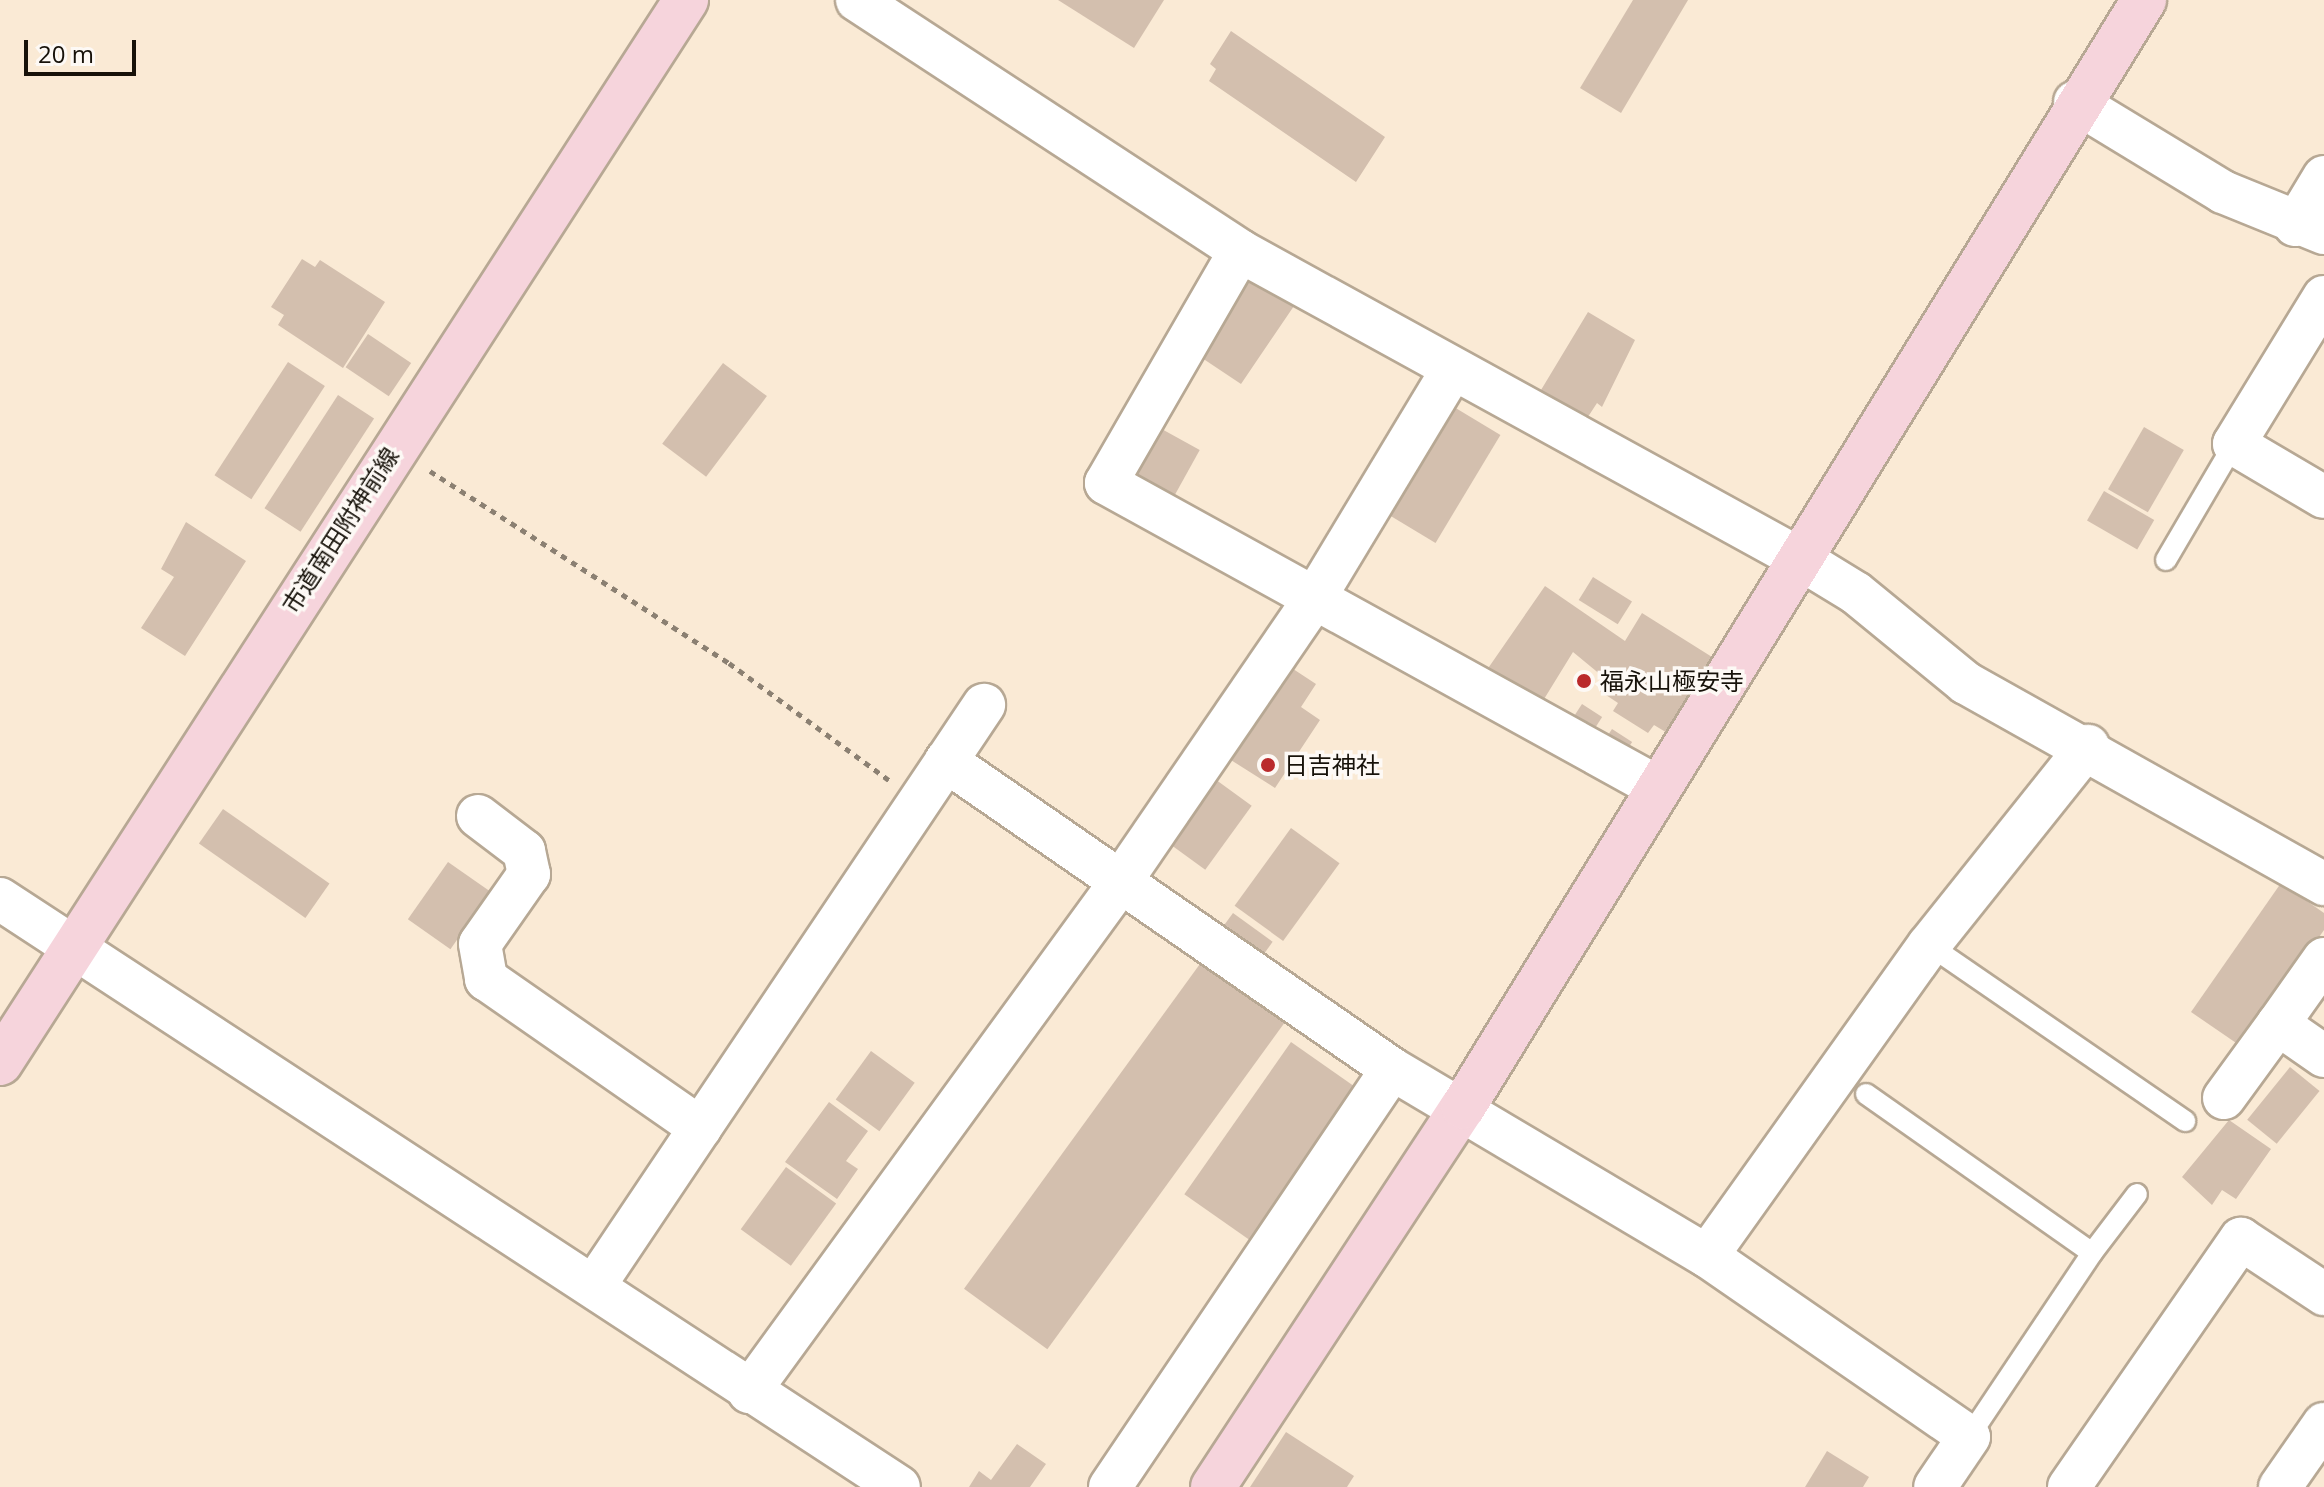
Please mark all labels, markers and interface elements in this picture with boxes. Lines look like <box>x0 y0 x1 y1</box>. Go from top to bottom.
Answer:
scale bar <box>28 24 140 74</box>
text: 20 m <box>38 37 94 70</box>
street label: 市道南田附神前線 <box>276 442 404 618</box>
place label: 福永山極安寺 <box>1600 667 1744 695</box>
marker: 福永山極安寺 <box>1575 672 1593 690</box>
place label: 日吉神社 <box>1284 751 1380 779</box>
marker: 日吉神社 <box>1259 756 1277 774</box>

